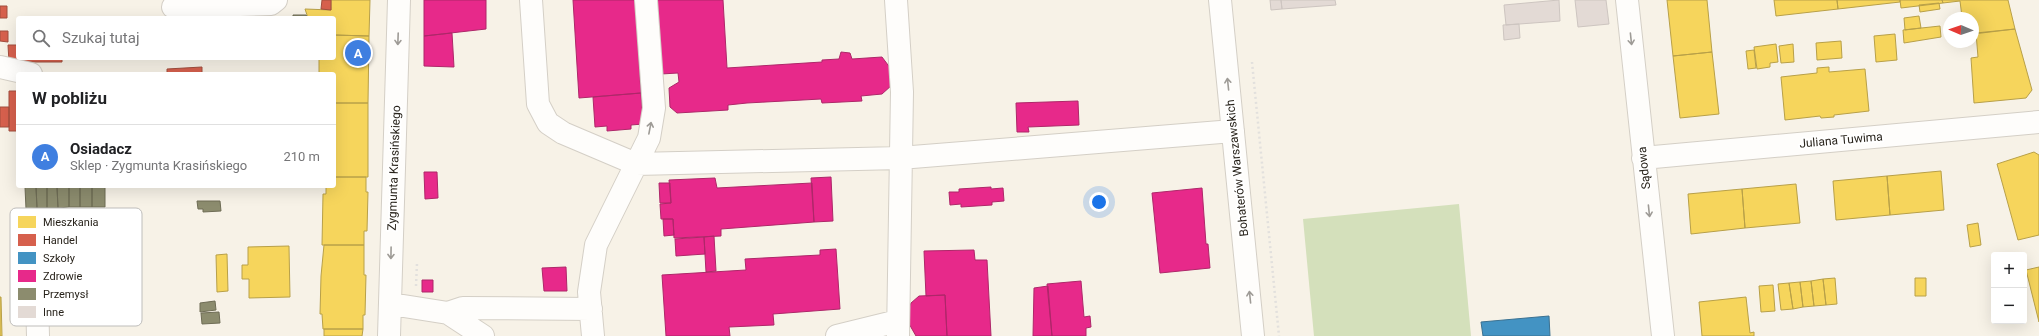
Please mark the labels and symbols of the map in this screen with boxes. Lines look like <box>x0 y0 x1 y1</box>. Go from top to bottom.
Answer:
north arrow <box>1943 12 1979 48</box>
one-way arrow <box>394 32 401 45</box>
one-way arrow <box>1627 32 1635 45</box>
pin: A <box>345 38 371 68</box>
one-way arrow <box>1225 78 1232 91</box>
street label: Bohaterów Warszawskich <box>1223 99 1251 237</box>
street label: Zygmunta Krasińskiego <box>385 105 403 231</box>
one-way arrow <box>647 122 655 135</box>
street label: Juliana Tuwima <box>1799 129 1883 151</box>
street label: Sądowa <box>1635 146 1653 190</box>
your location <box>1089 192 1109 212</box>
one-way arrow <box>1645 204 1653 217</box>
legend <box>10 208 142 326</box>
text: Mieszkania <box>43 216 99 229</box>
text: Handel <box>43 234 78 247</box>
one-way arrow <box>388 246 395 259</box>
text: Szkoły <box>43 252 76 265</box>
text: Zdrowie <box>43 270 83 283</box>
text: Przemysł <box>43 288 88 301</box>
one-way arrow <box>1246 291 1253 304</box>
text: Inne <box>43 306 64 319</box>

